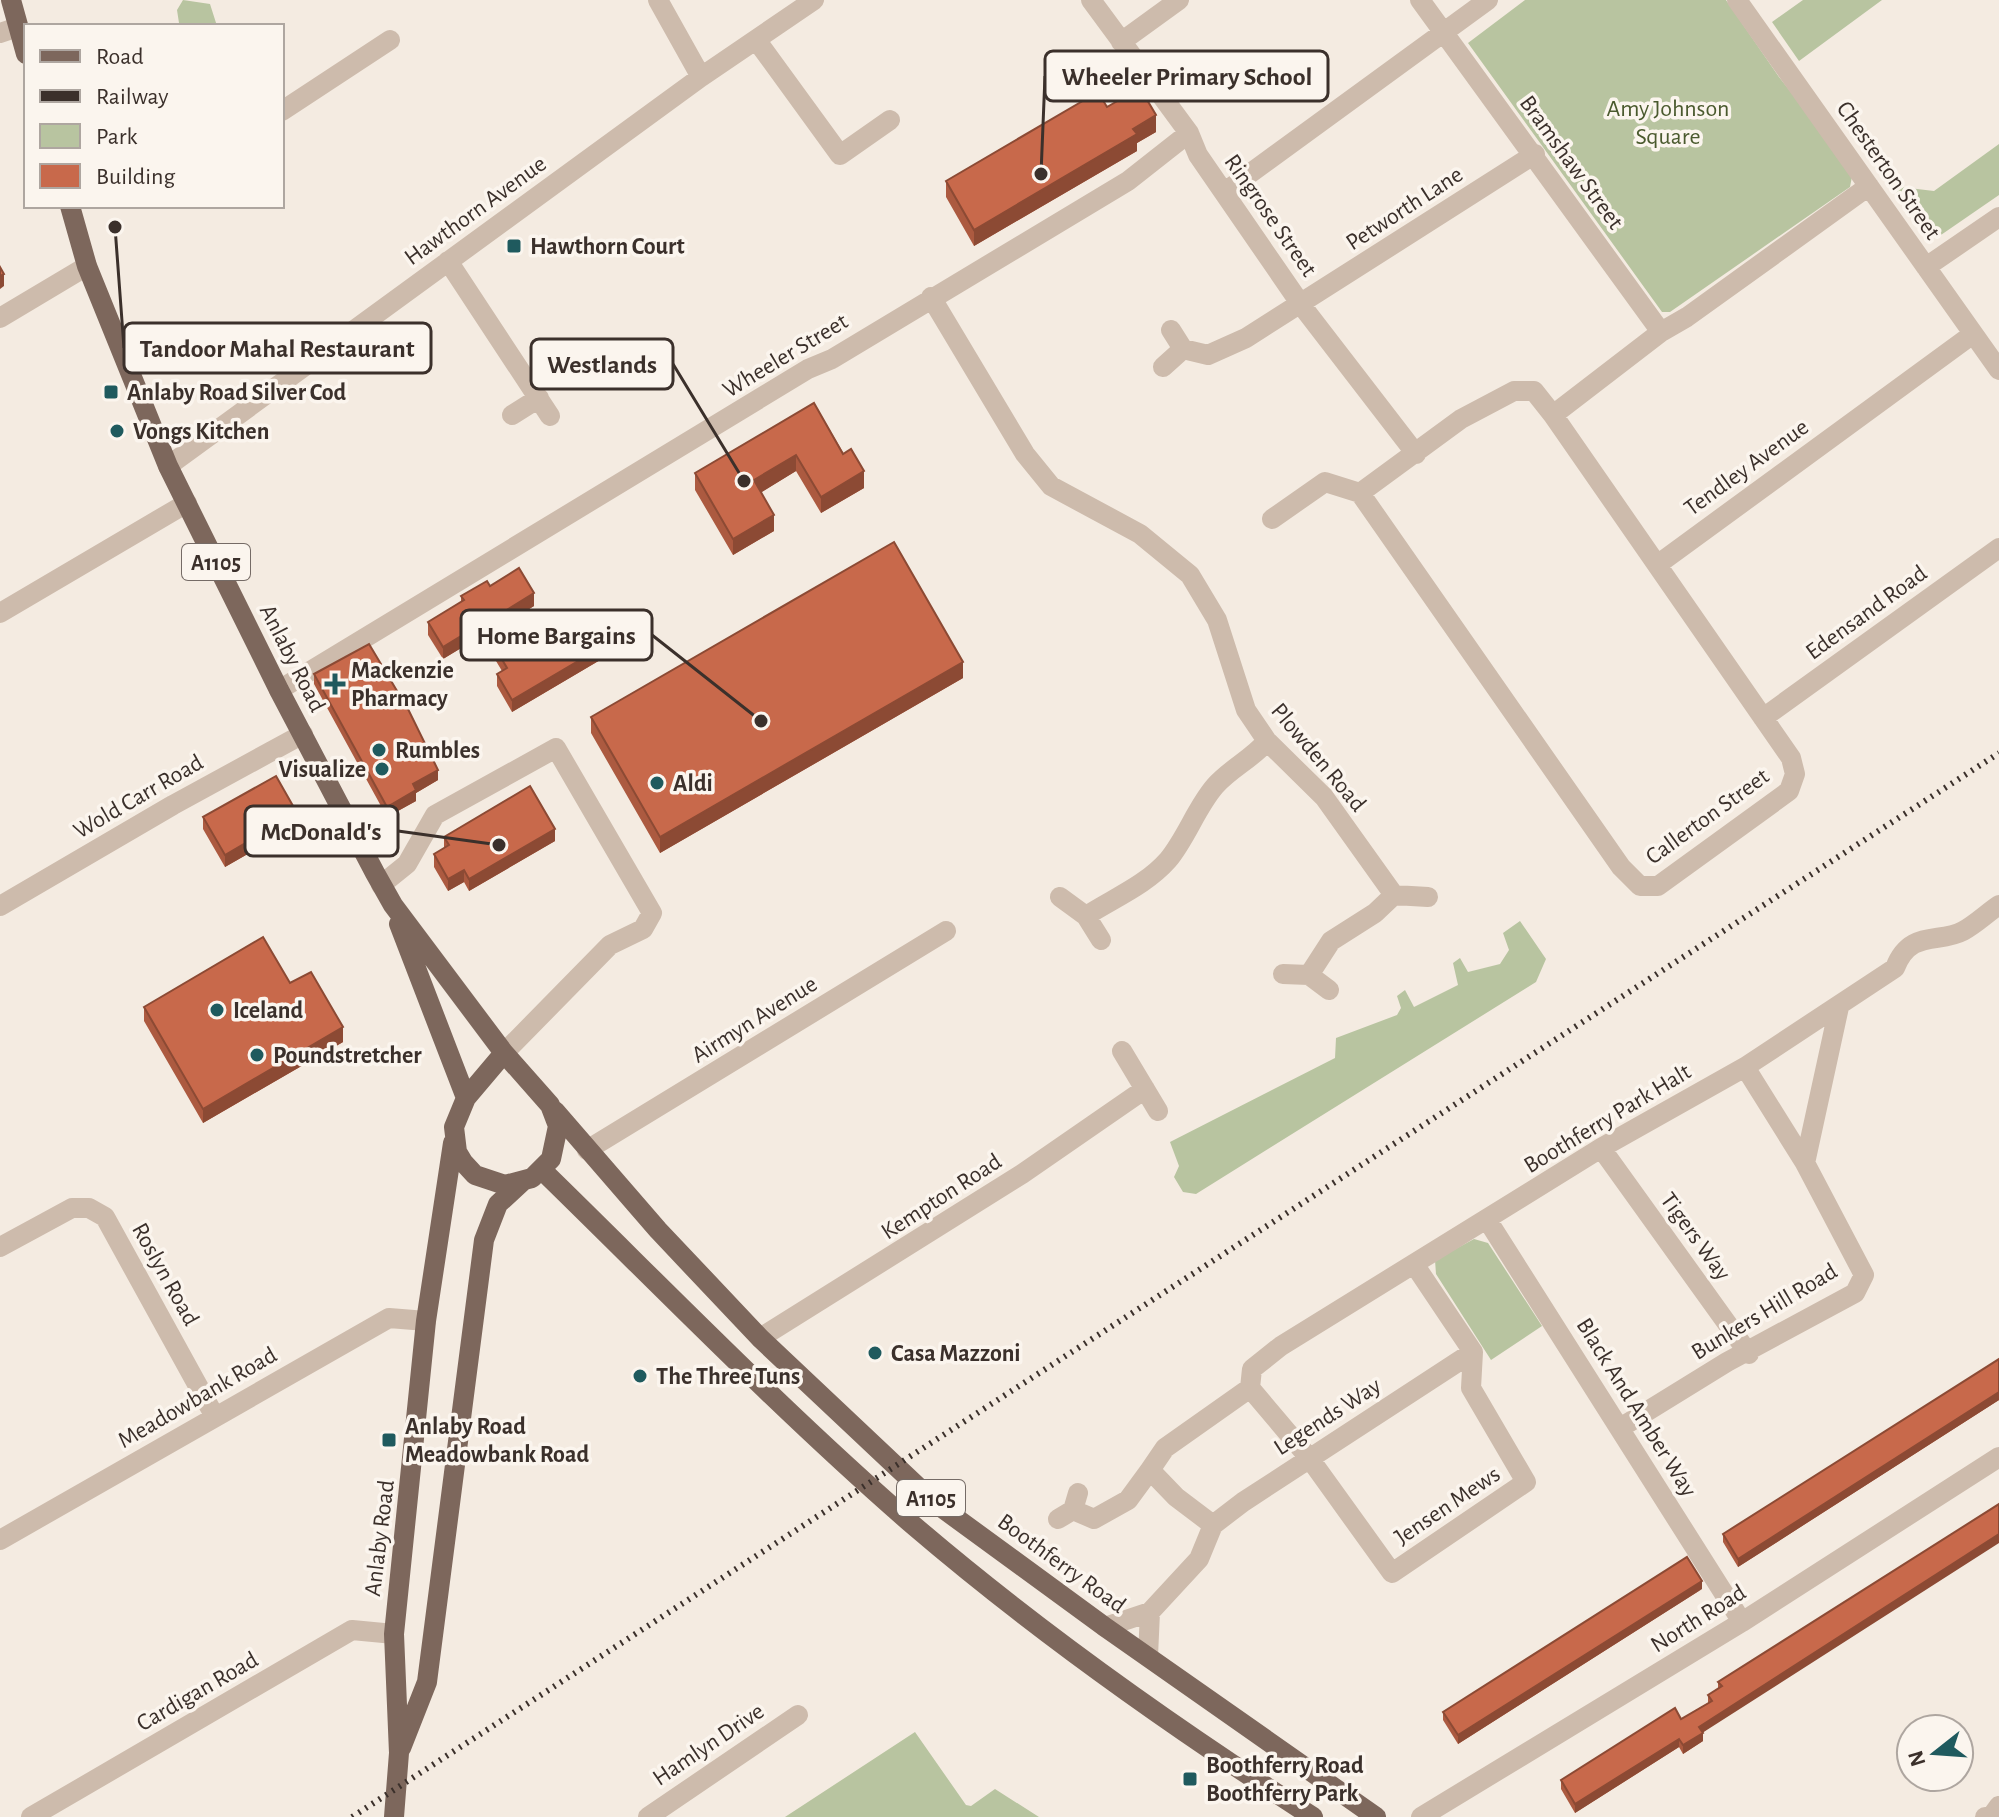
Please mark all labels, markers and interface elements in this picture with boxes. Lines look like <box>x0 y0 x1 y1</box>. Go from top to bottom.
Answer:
legend <box>24 24 284 208</box>
text: Road <box>96 45 144 69</box>
callout: Wheeler Primary School <box>1045 51 1328 101</box>
text: Wheeler Primary School <box>1062 64 1312 90</box>
text: Railway <box>96 85 168 109</box>
street label: Bramshaw Street <box>1515 91 1628 234</box>
park label: Amy Johnson Square <box>1607 97 1729 149</box>
street label: Chesterton Street <box>1832 97 1945 244</box>
text: Park <box>96 125 137 149</box>
street label: Ringrose Street <box>1219 150 1321 281</box>
street label: Hawthorn Avenue <box>400 152 551 270</box>
street label: Petworth Lane <box>1342 162 1467 255</box>
text: Building <box>96 165 175 189</box>
place label: Hawthorn Court <box>530 235 685 259</box>
marker: Hawthorn Court <box>505 237 523 255</box>
street label: Wheeler Street <box>719 309 852 402</box>
callout: Tandoor Mahal Restaurant <box>124 323 431 373</box>
text: Tandoor Mahal Restaurant <box>140 336 415 362</box>
callout: Westlands <box>531 339 673 389</box>
text: Westlands <box>547 352 657 378</box>
place label: Anlaby Road Silver Cod <box>127 381 347 405</box>
marker: Anlaby Road Silver Cod <box>102 383 120 401</box>
street label: Tendley Avenue <box>1680 415 1813 521</box>
place label: Vongs Kitchen <box>133 420 269 444</box>
marker: Vongs Kitchen <box>108 422 126 440</box>
road number: A1105 <box>182 544 250 580</box>
street label: Edensand Road <box>1802 561 1932 665</box>
street label: Anlaby Road <box>255 601 329 716</box>
callout: Home Bargains <box>461 610 652 660</box>
text: Home Bargains <box>476 623 636 649</box>
place label: Mackenzie Pharmacy <box>351 659 454 711</box>
marker: Mackenzie Pharmacy <box>326 675 344 693</box>
street label: Plowden Road <box>1266 699 1370 816</box>
place label: Rumbles <box>395 739 480 763</box>
marker: Rumbles <box>370 741 388 759</box>
street label: Wold Carr Road <box>70 750 207 844</box>
place label: Visualize <box>278 758 366 782</box>
marker: Visualize <box>373 760 391 778</box>
street label: Callerton Street <box>1641 764 1774 869</box>
place label: Aldi <box>673 772 713 796</box>
marker: Aldi <box>648 774 666 792</box>
callout: McDonald's <box>245 806 398 856</box>
text: McDonald's <box>260 819 382 845</box>
street label: Airmyn Avenue <box>688 972 821 1068</box>
place label: Iceland <box>233 999 303 1023</box>
marker: Iceland <box>208 1001 226 1019</box>
place label: Poundstretcher <box>273 1044 422 1068</box>
marker: Poundstretcher <box>248 1046 266 1064</box>
street label: Boothferry Park Halt <box>1520 1059 1695 1178</box>
street label: Kempton Road <box>877 1149 1006 1244</box>
street label: Tigers Way <box>1655 1188 1735 1285</box>
street label: Roslyn Road <box>127 1219 203 1330</box>
street label: Bunkers Hill Road <box>1688 1259 1842 1365</box>
street label: Black And Amber Way <box>1572 1314 1701 1501</box>
place label: Casa Mazzoni <box>891 1342 1021 1366</box>
street label: Meadowbank Road <box>114 1343 281 1453</box>
marker: Casa Mazzoni <box>866 1344 884 1362</box>
place label: The Three Tuns <box>656 1365 800 1389</box>
marker: The Three Tuns <box>631 1367 649 1385</box>
street label: Legends Way <box>1270 1374 1385 1460</box>
place label: Anlaby Road Meadowbank Road <box>405 1415 589 1467</box>
marker: Anlaby Road Meadowbank Road <box>380 1431 398 1449</box>
street label: Jensen Mews <box>1391 1462 1505 1550</box>
street label: Anlaby Road <box>361 1479 399 1598</box>
road number: A1105 <box>897 1480 965 1516</box>
street label: Boothferry Road <box>993 1509 1130 1618</box>
street label: North Road <box>1647 1580 1750 1657</box>
street label: Cardigan Road <box>133 1648 262 1736</box>
street label: Hamlyn Drive <box>649 1699 768 1791</box>
north arrow <box>1895 1713 1975 1793</box>
text: N <box>1904 1748 1930 1769</box>
place label: Boothferry Road Boothferry Park <box>1206 1754 1364 1806</box>
marker: Boothferry Road Boothferry Park <box>1181 1770 1199 1788</box>

